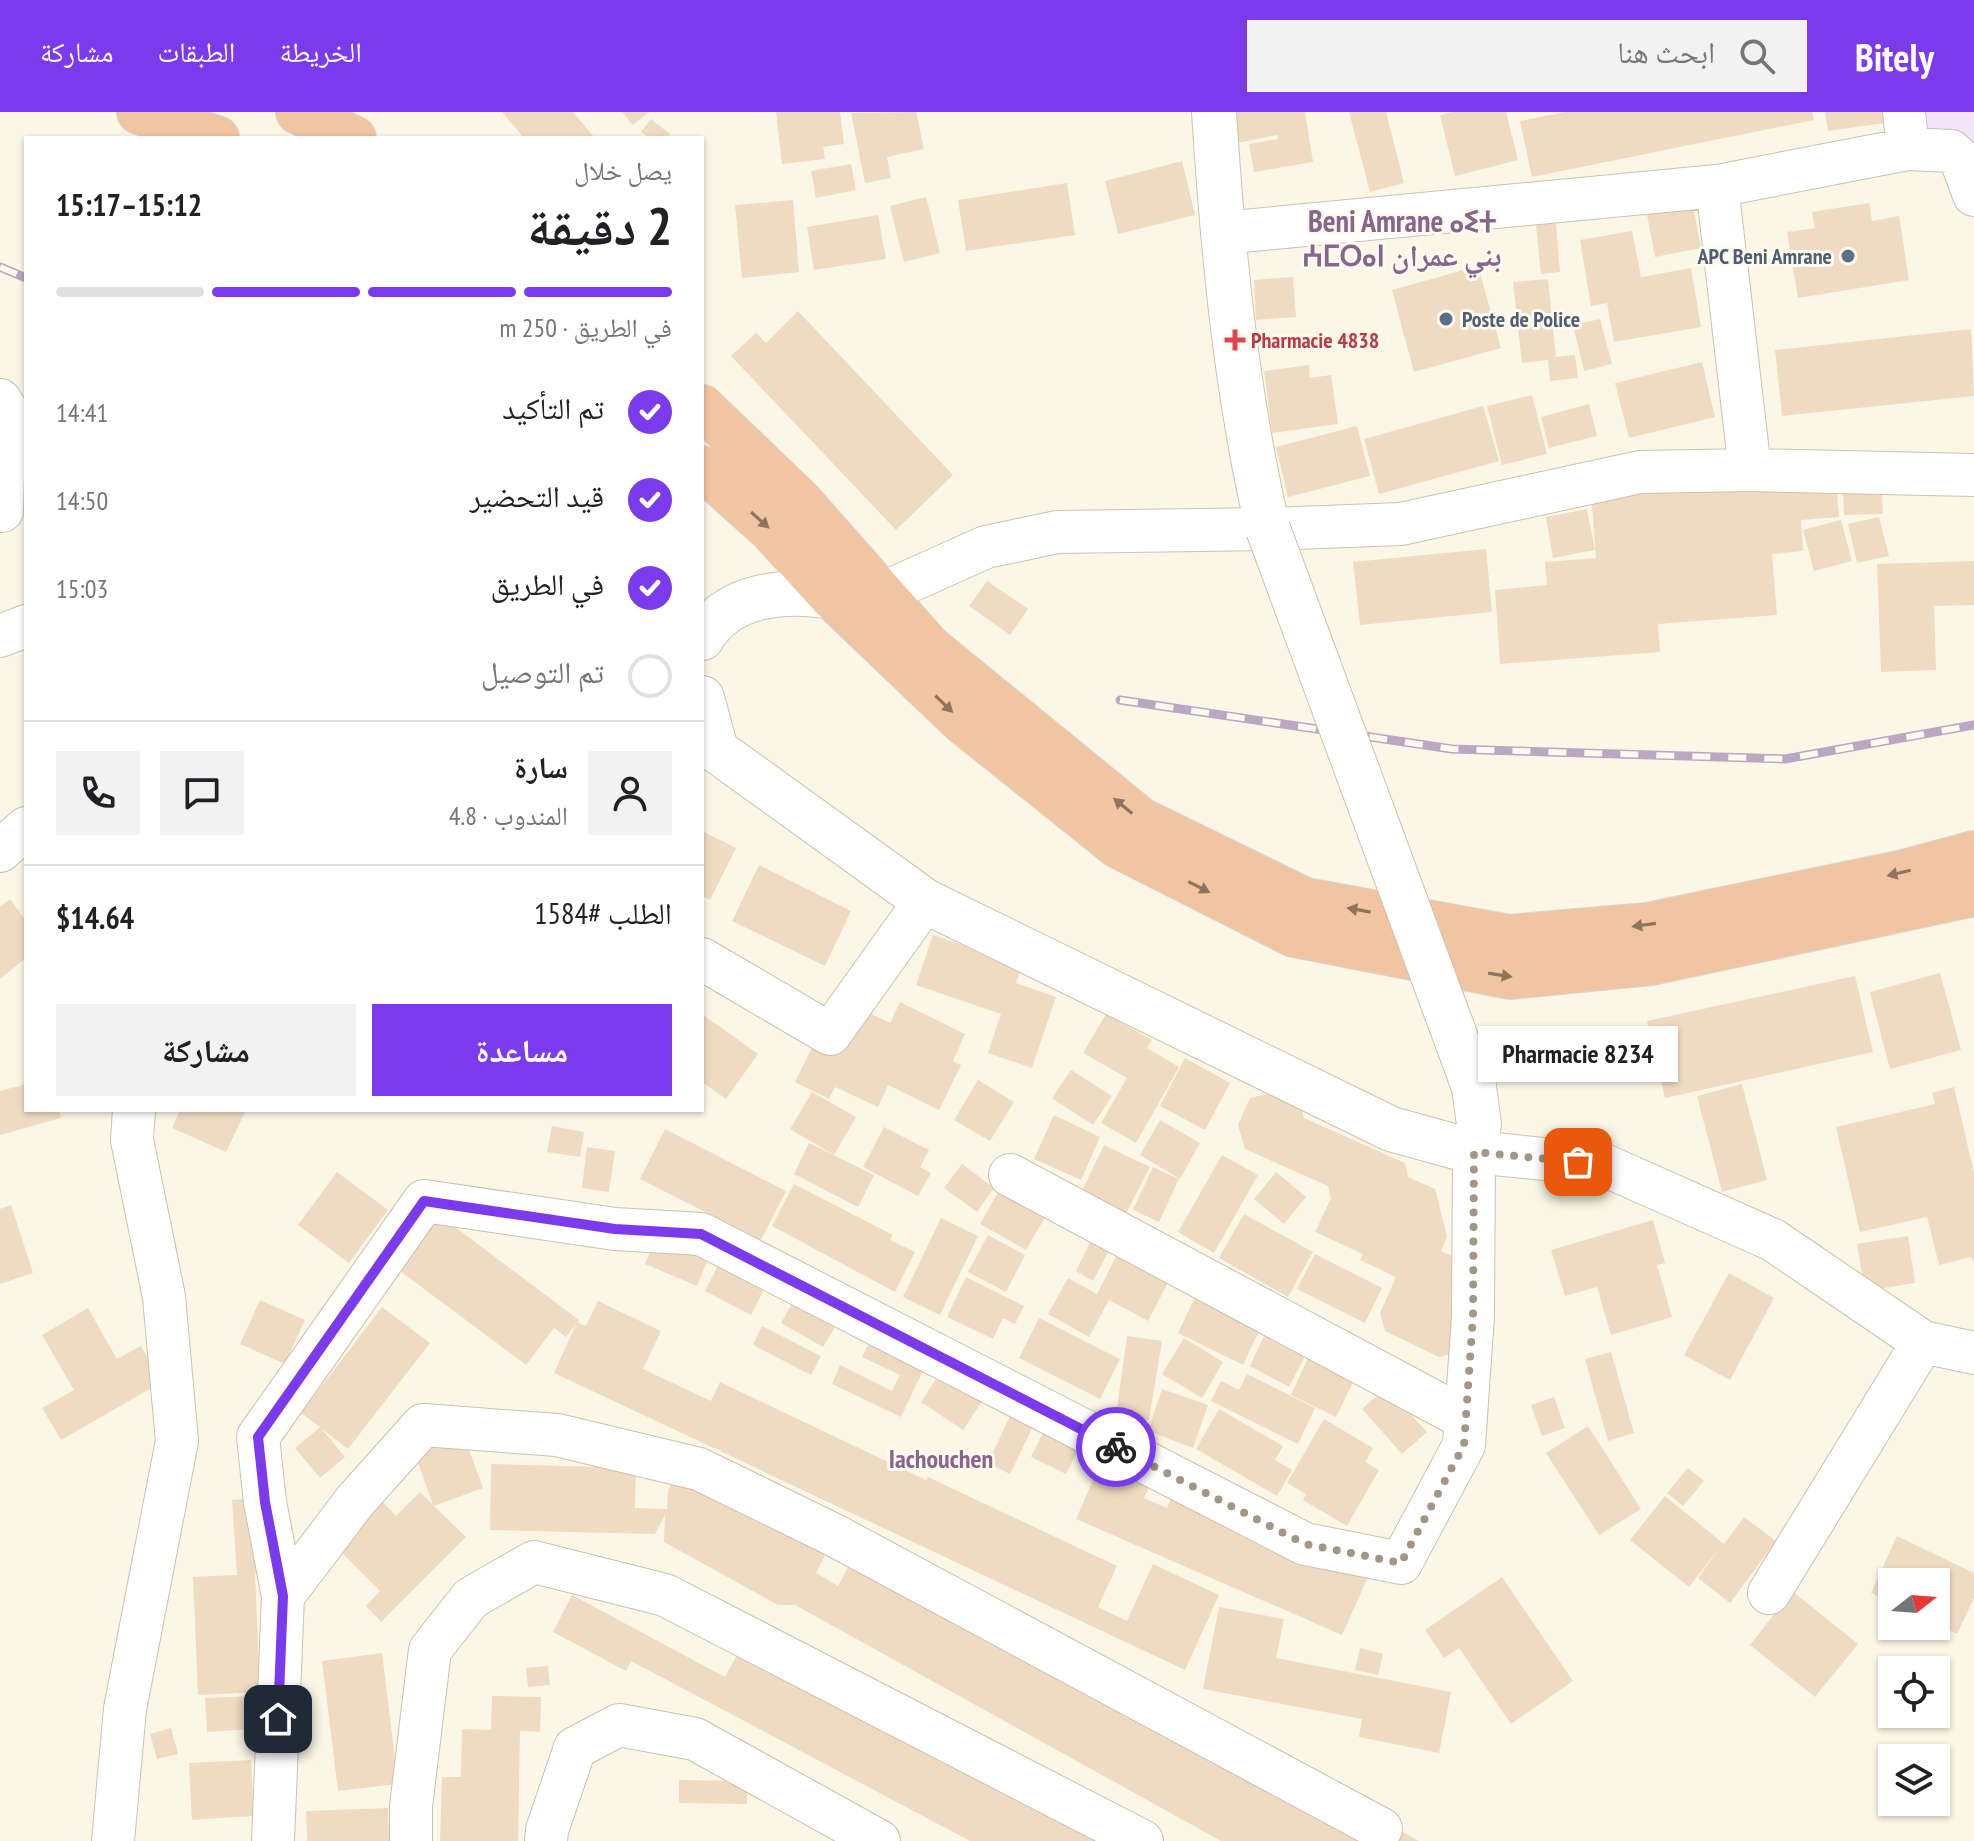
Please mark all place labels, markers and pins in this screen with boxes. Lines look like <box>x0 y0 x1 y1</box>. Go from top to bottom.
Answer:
place label: APC Beni Amrane <box>1697 242 1832 270</box>
marker: APC Beni Amrane <box>1839 247 1857 265</box>
place label: Poste de Police <box>1462 305 1580 333</box>
marker: Poste de Police <box>1437 310 1455 328</box>
place label: Pharmacie 4838 <box>1251 326 1379 354</box>
marker: Pharmacie 4838 <box>1226 331 1244 349</box>
callout: Pharmacie 8234 <box>1478 1026 1678 1082</box>
pin <box>1544 1128 1612 1196</box>
pin <box>244 1685 312 1753</box>

